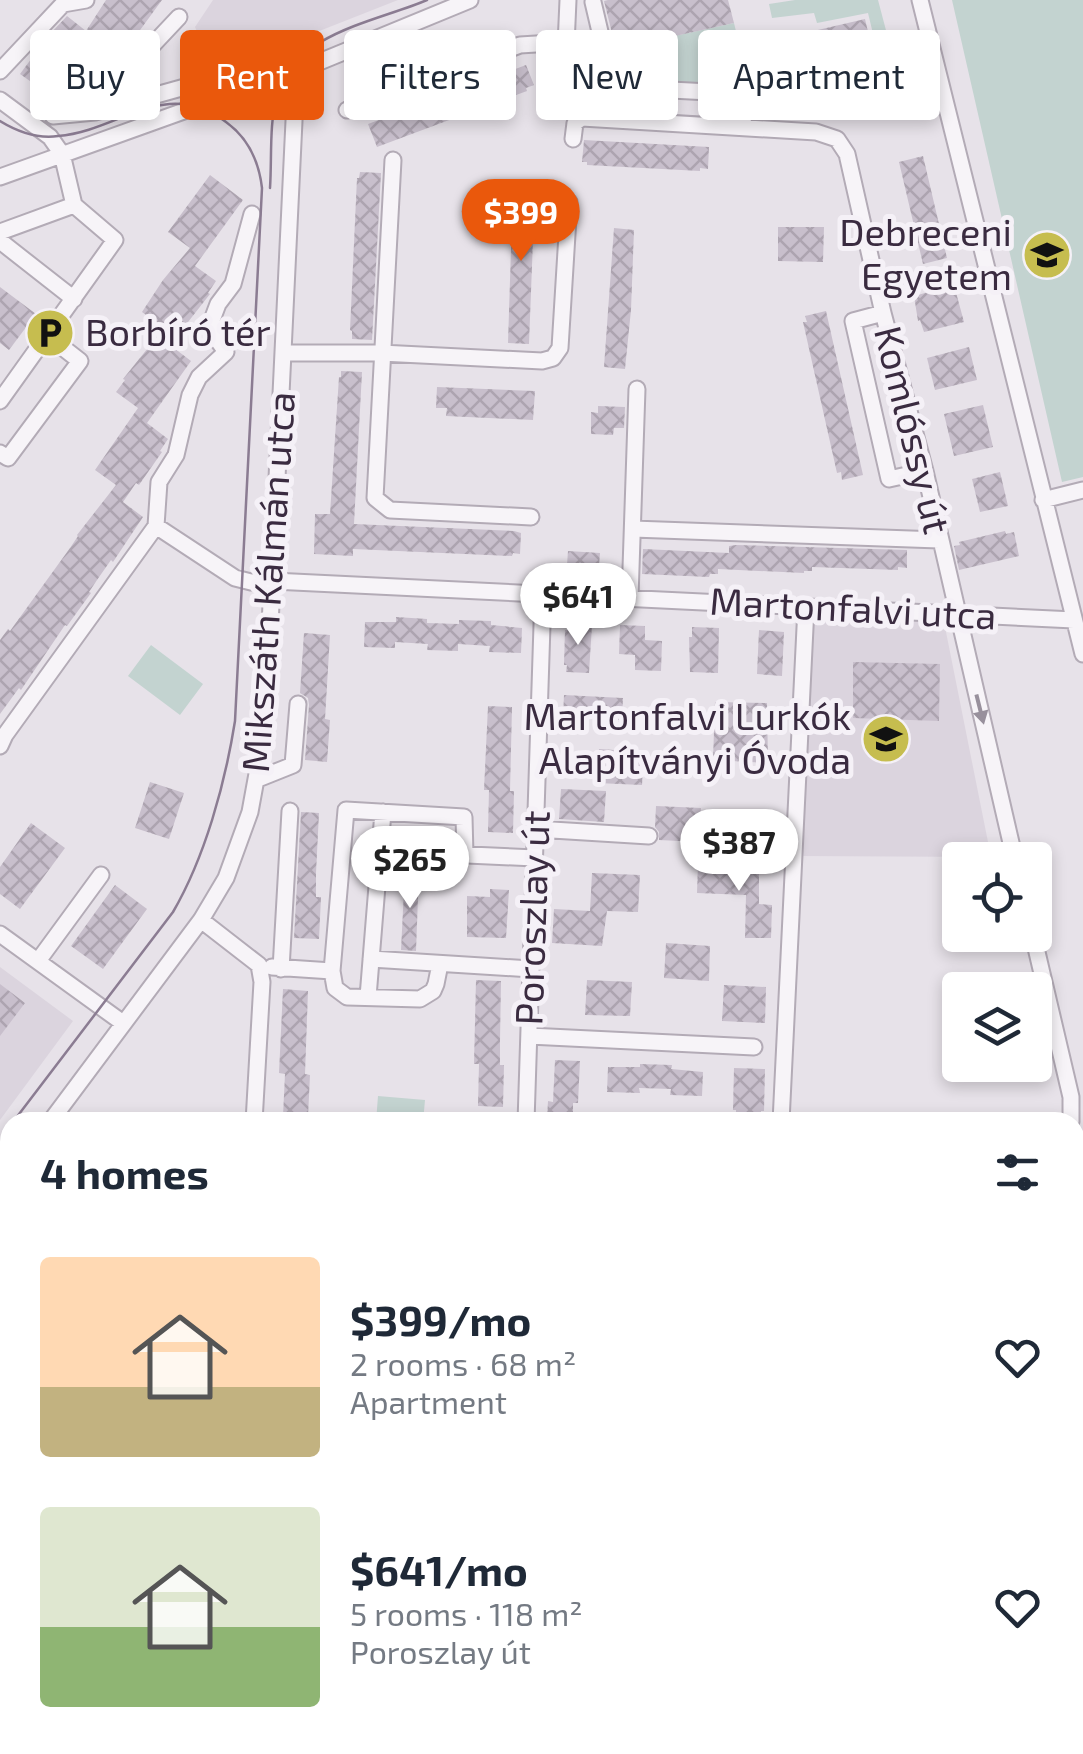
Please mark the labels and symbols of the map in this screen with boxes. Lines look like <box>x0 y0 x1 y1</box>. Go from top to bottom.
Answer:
pin: $399 <box>462 179 580 264</box>
place label: Debreceni Egyetem <box>839 208 1012 298</box>
school or university icon: Debreceni Egyetem <box>1021 229 1073 281</box>
parking icon: Borbíró tér <box>24 307 76 359</box>
place label: Borbíró tér <box>85 308 271 354</box>
street label: Komlóssy út <box>866 321 962 538</box>
street label: Mikszáth Kálmán utca <box>231 390 303 774</box>
pin: $641 <box>519 563 637 648</box>
street label: Martonfalvi utca <box>709 577 998 637</box>
place label: Martonfalvi Lurkók Alapítványi Óvoda <box>524 692 851 782</box>
one-way arrow <box>973 694 988 725</box>
school or university icon: Martonfalvi Lurkók Alapítványi Óvoda <box>860 713 912 765</box>
pin: $387 <box>680 809 798 894</box>
street label: Poroszlay út <box>504 810 558 1026</box>
pin: $265 <box>351 826 469 911</box>

